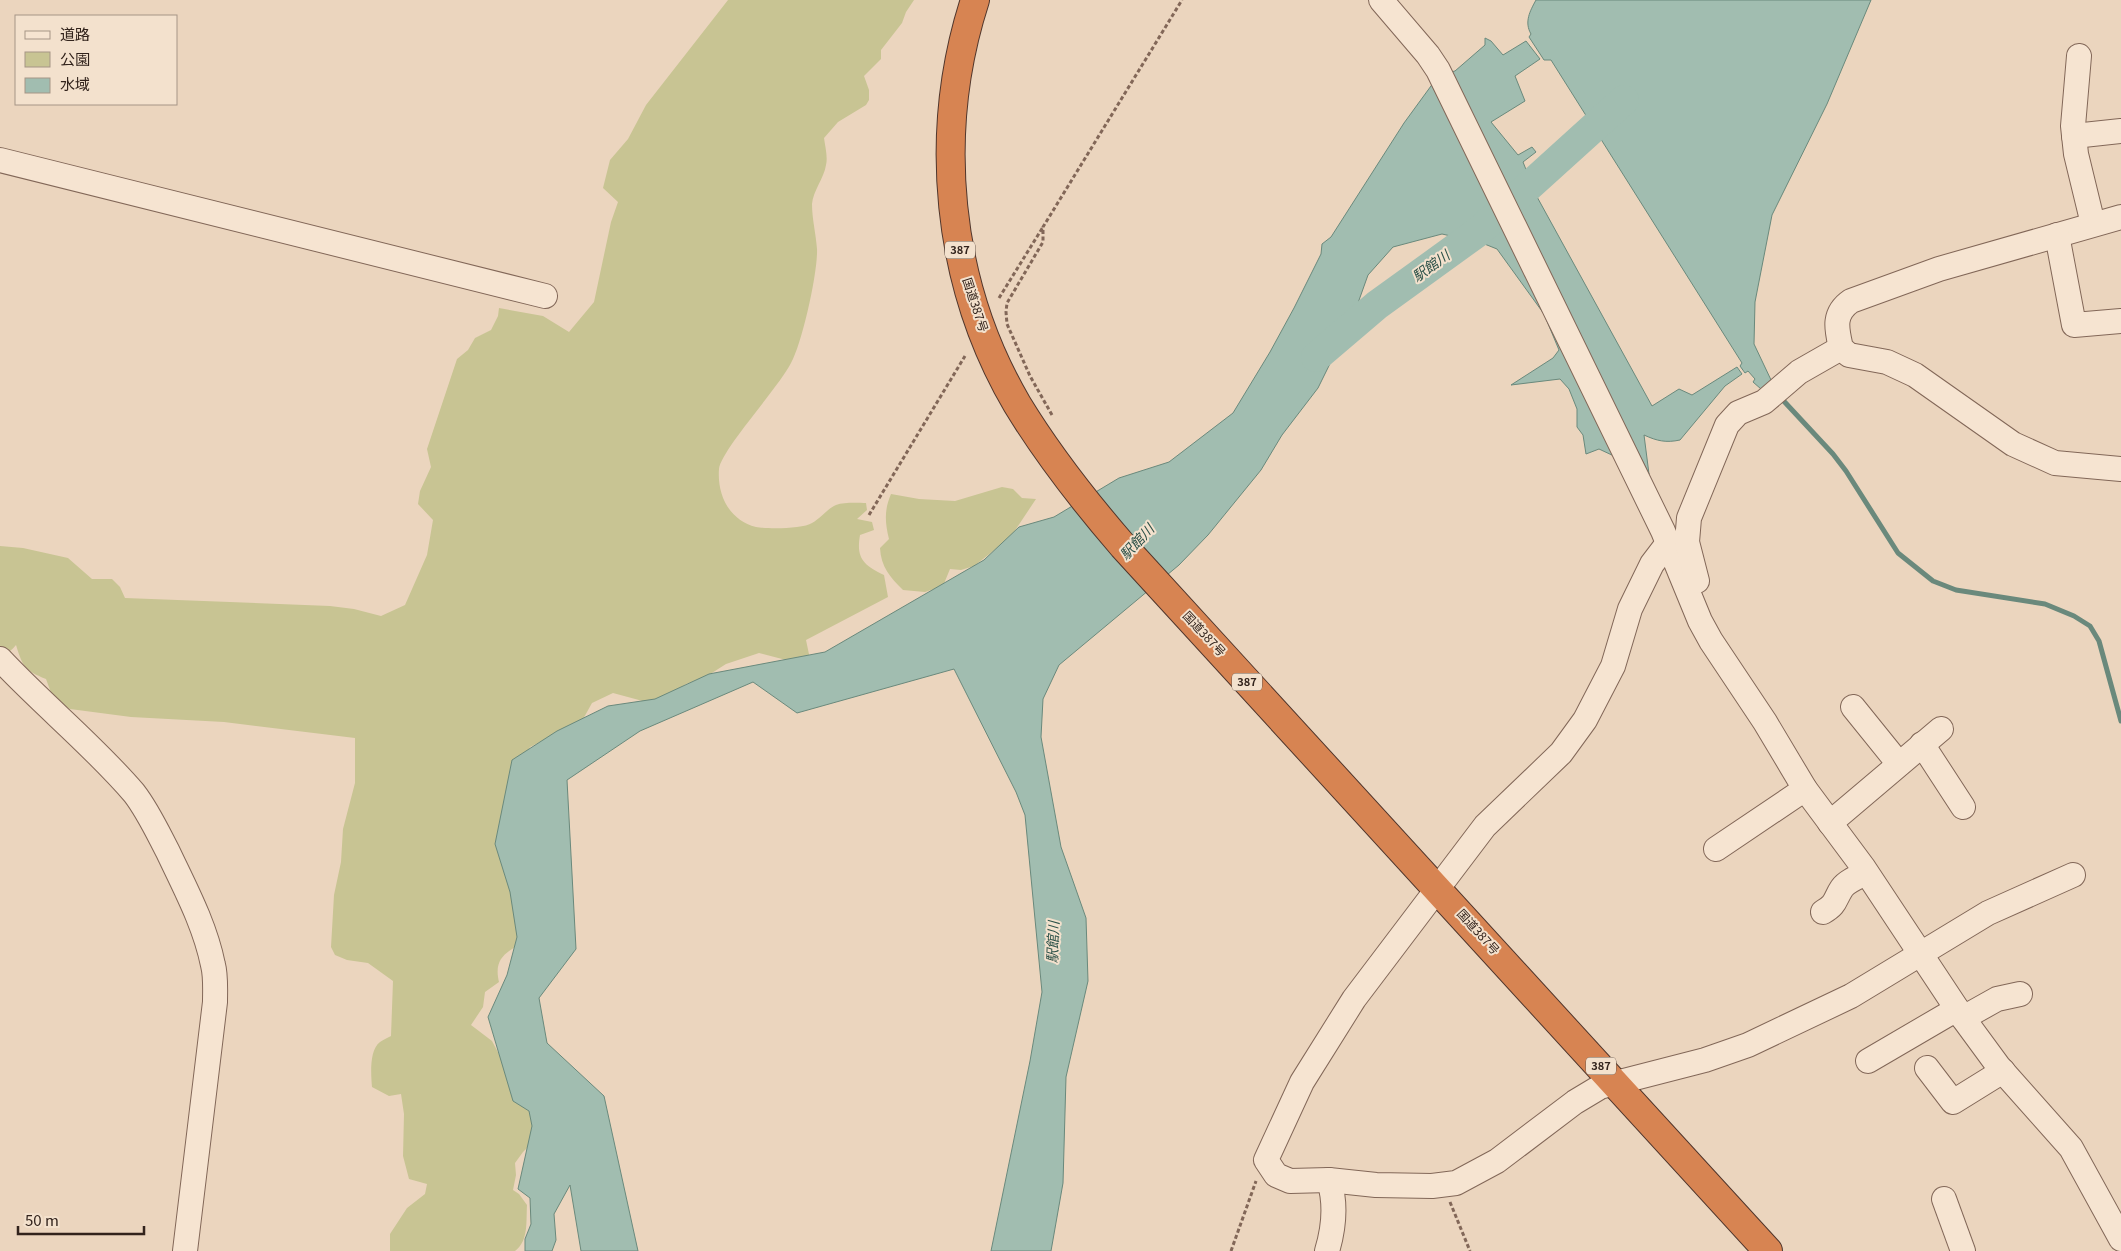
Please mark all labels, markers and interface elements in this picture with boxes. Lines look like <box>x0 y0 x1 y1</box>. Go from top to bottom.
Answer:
legend <box>15 15 178 105</box>
text: 道路 <box>60 23 90 44</box>
text: 公園 <box>60 48 90 69</box>
text: 水域 <box>60 73 90 94</box>
road number: 387 <box>945 242 975 258</box>
water label: 駅館川 <box>1408 244 1455 286</box>
street label: 国道387号 <box>960 275 993 334</box>
water label: 駅館川 <box>1115 518 1159 563</box>
street label: 国道387号 <box>1180 607 1230 659</box>
road number: 387 <box>1232 674 1262 690</box>
street label: 国道387号 <box>1454 905 1504 957</box>
water label: 駅館川 <box>1041 919 1063 963</box>
road number: 387 <box>1586 1058 1616 1074</box>
scale bar <box>18 1204 144 1236</box>
text: 50 m <box>25 1209 59 1230</box>

